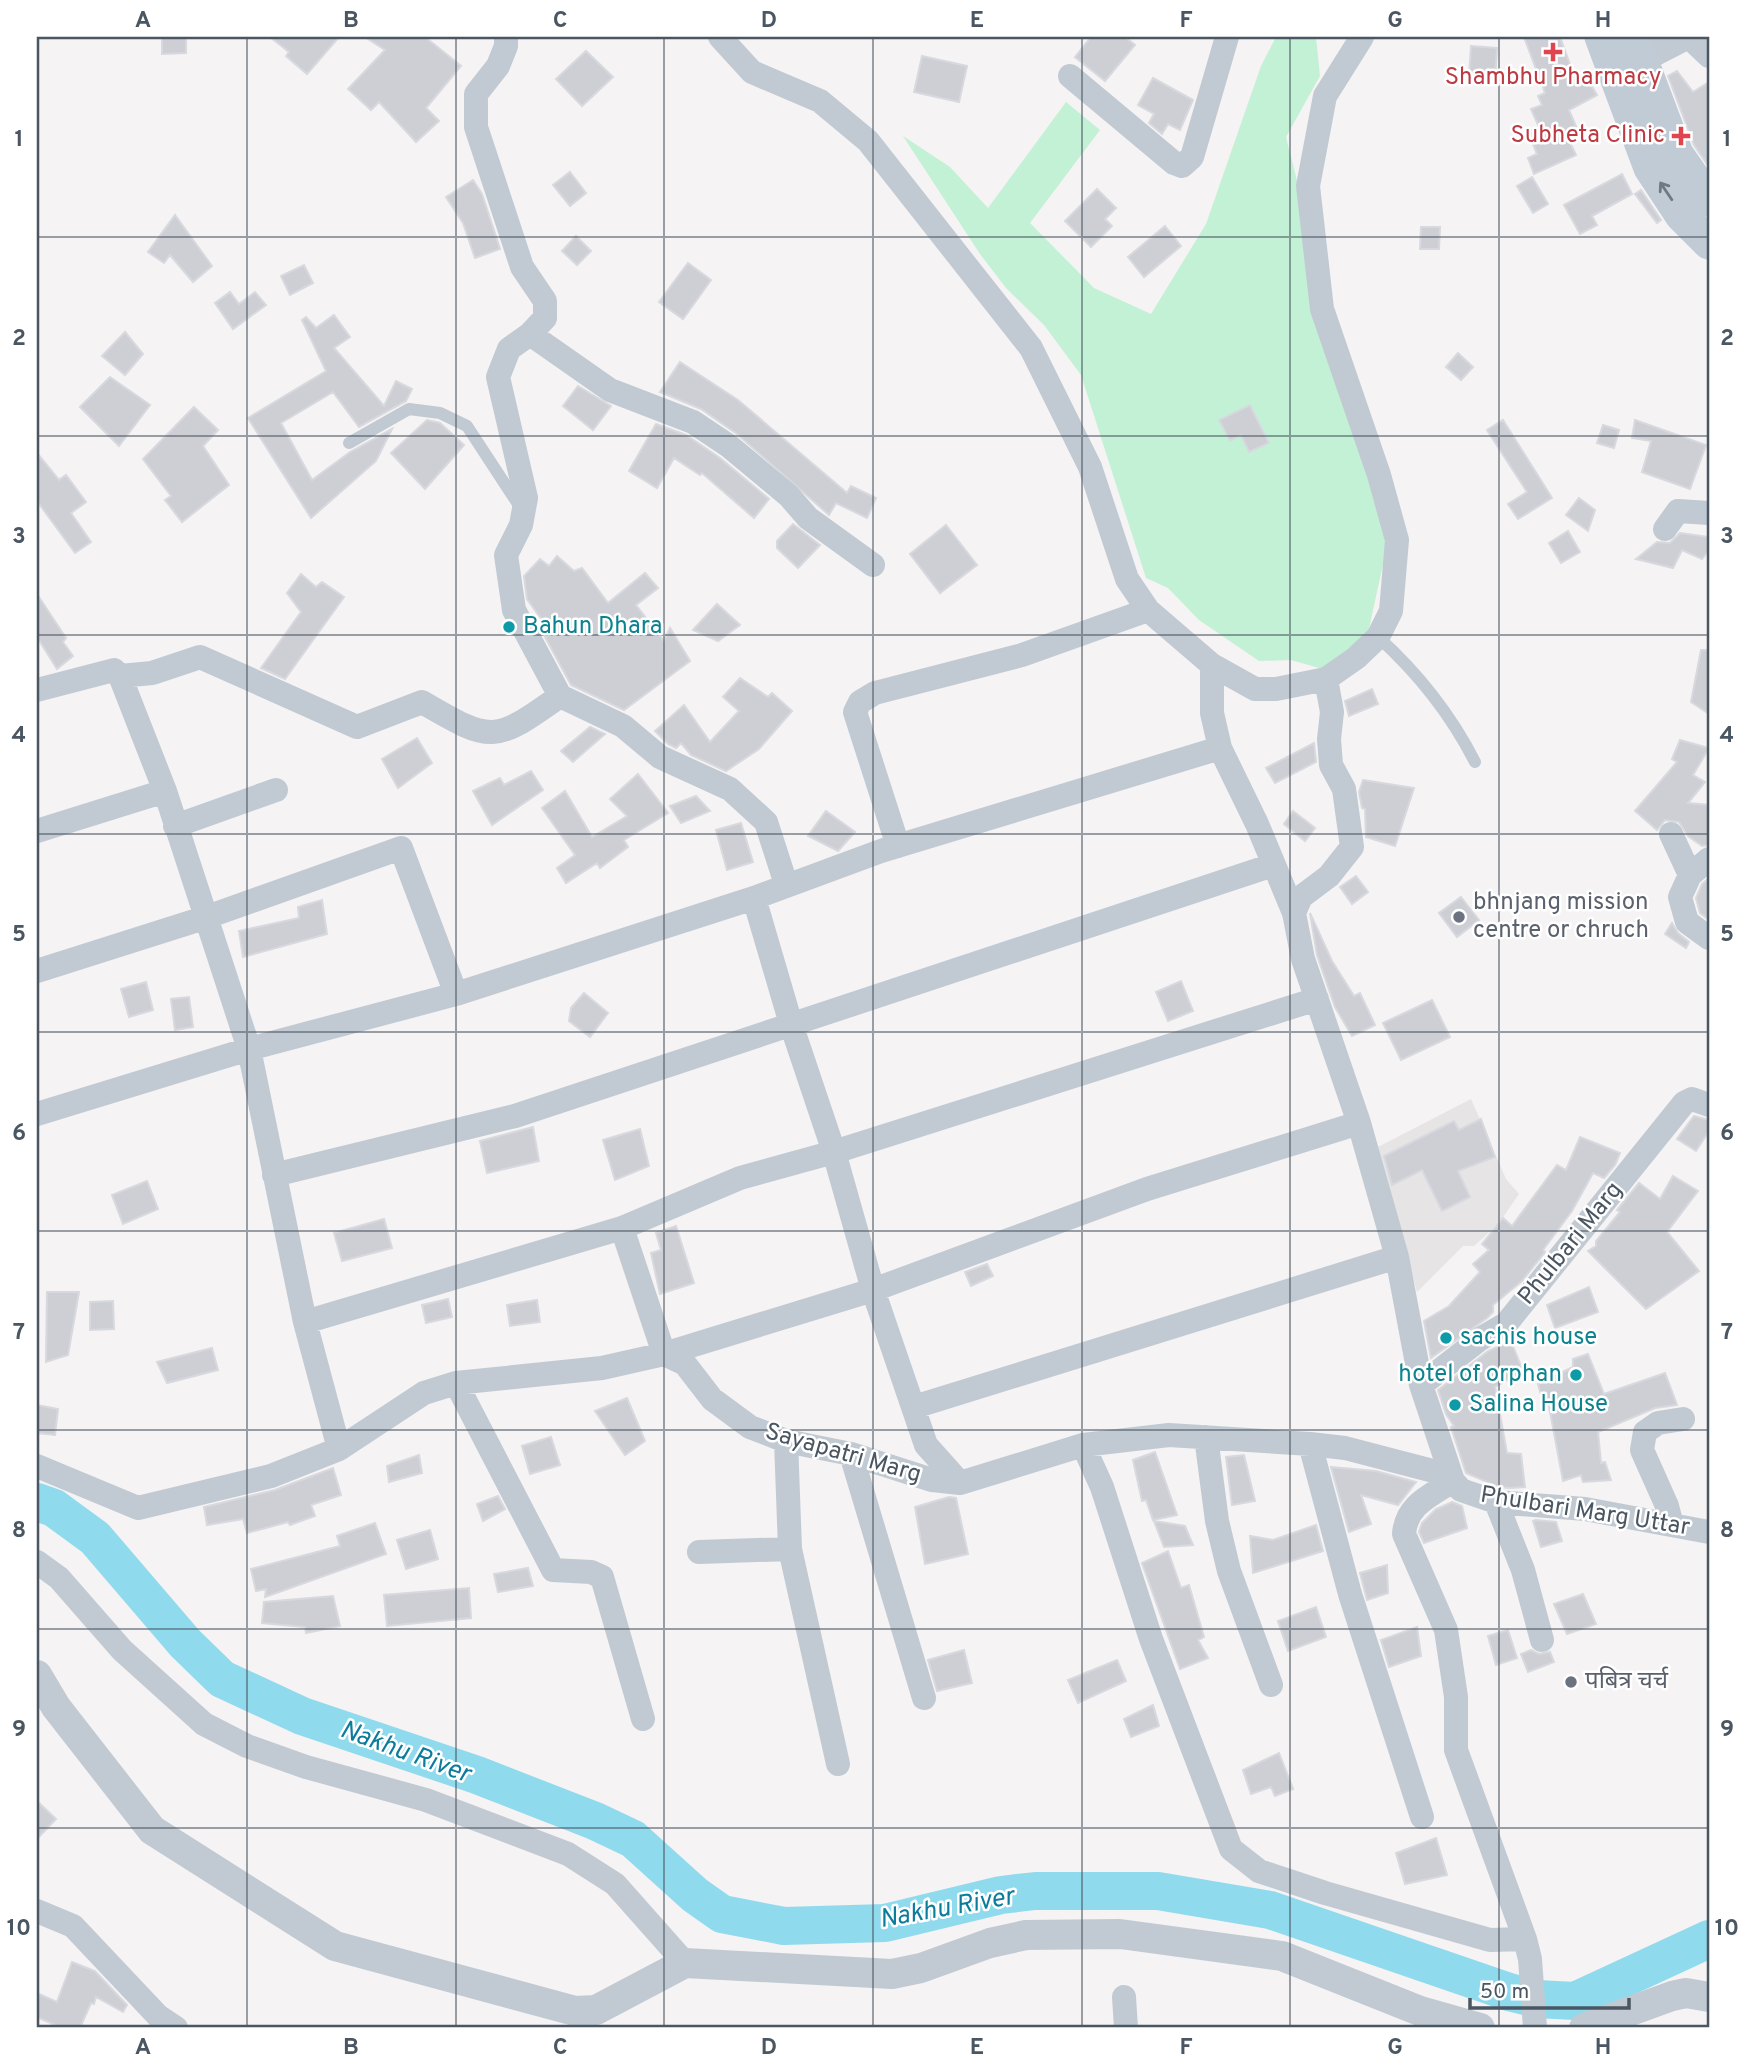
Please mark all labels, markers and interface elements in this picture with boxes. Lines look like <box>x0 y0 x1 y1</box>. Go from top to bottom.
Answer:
text: A <box>135 7 151 36</box>
text: B <box>343 7 359 36</box>
text: C <box>553 7 567 36</box>
text: D <box>761 7 777 36</box>
text: E <box>970 7 984 36</box>
text: F <box>1179 7 1193 36</box>
text: G <box>1387 7 1403 36</box>
text: H <box>1595 7 1611 36</box>
marker: Shambhu Pharmacy <box>1545 44 1561 60</box>
place label: Shambhu Pharmacy <box>1445 63 1661 93</box>
place label: Subheta Clinic <box>1510 121 1665 151</box>
text: 1 <box>14 126 24 155</box>
marker: Subheta Clinic <box>1671 126 1691 146</box>
text: 1 <box>1722 126 1732 155</box>
one-way arrow <box>1658 182 1673 201</box>
text: 2 <box>12 325 26 354</box>
text: 2 <box>1720 325 1734 354</box>
text: 3 <box>12 523 26 552</box>
text: 3 <box>1720 523 1734 552</box>
place label: Bahun Dhara <box>523 612 662 642</box>
marker: Bahun Dhara <box>501 619 517 635</box>
text: 4 <box>12 722 26 751</box>
text: 4 <box>1720 722 1734 751</box>
place label: bhnjang mission centre or chruch <box>1473 888 1649 946</box>
marker: bhnjang mission centre or chruch <box>1451 909 1467 925</box>
text: 5 <box>12 921 26 950</box>
text: 5 <box>1720 921 1734 950</box>
text: 6 <box>12 1120 26 1149</box>
text: 6 <box>1720 1120 1734 1149</box>
street label: Phulbari Marg <box>1512 1176 1630 1312</box>
text: 7 <box>13 1319 25 1348</box>
text: 7 <box>1721 1319 1733 1348</box>
place label: sachis house <box>1460 1323 1597 1353</box>
marker: sachis house <box>1438 1330 1454 1346</box>
place label: hotel of orphan <box>1398 1360 1562 1390</box>
marker: hotel of orphan <box>1568 1367 1584 1383</box>
place label: Salina House <box>1469 1390 1608 1420</box>
marker: Salina House <box>1447 1397 1463 1413</box>
street label: Sayapatri Marg <box>761 1417 925 1491</box>
street label: Phulbari Marg Uttar <box>1478 1481 1692 1543</box>
text: 8 <box>12 1517 26 1546</box>
text: 8 <box>1720 1517 1734 1546</box>
place label: पबित्र चर्च <box>1585 1666 1669 1697</box>
marker: पबित्र चर्च <box>1563 1674 1579 1690</box>
water label: Nakhu River <box>335 1714 477 1793</box>
text: 9 <box>12 1716 26 1745</box>
text: 9 <box>1720 1716 1734 1745</box>
water label: Nakhu River <box>877 1881 1019 1937</box>
text: 10 <box>7 1915 31 1944</box>
text: 10 <box>1715 1915 1739 1944</box>
scale bar <box>1470 1967 1629 2011</box>
text: 50 m <box>1480 1979 1529 2006</box>
text: A <box>135 2034 151 2063</box>
text: B <box>343 2034 359 2063</box>
text: C <box>553 2034 567 2063</box>
text: D <box>761 2034 777 2063</box>
text: E <box>970 2034 984 2063</box>
text: F <box>1179 2034 1193 2063</box>
text: G <box>1387 2034 1403 2063</box>
text: H <box>1595 2034 1611 2063</box>

